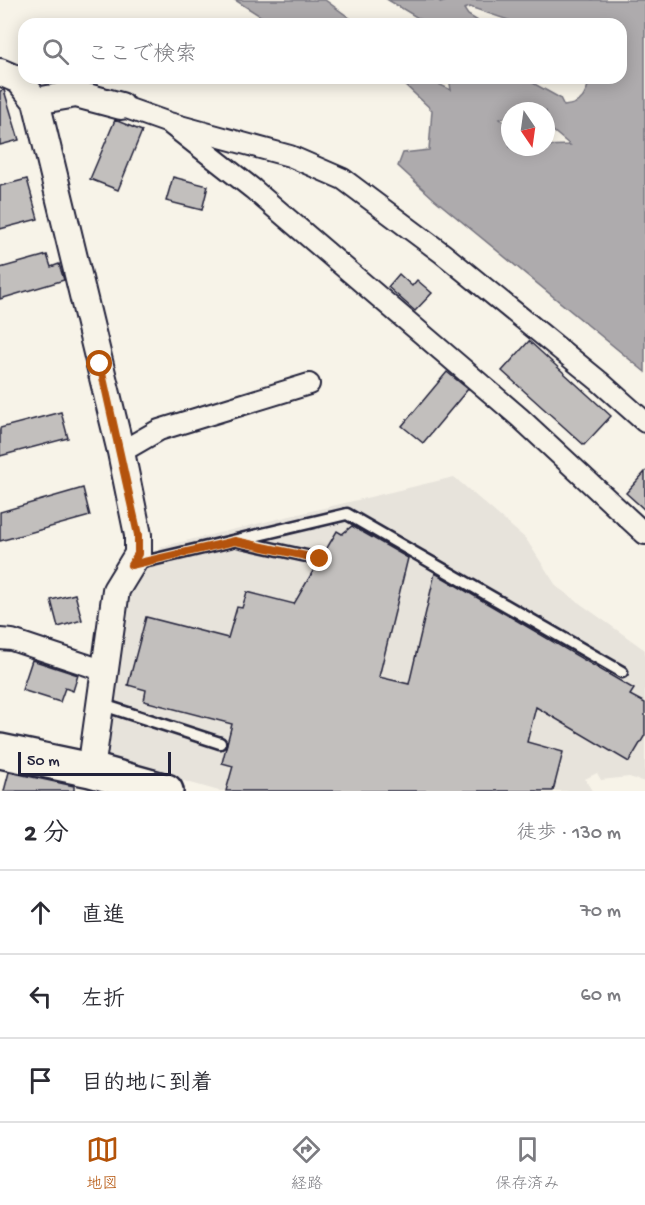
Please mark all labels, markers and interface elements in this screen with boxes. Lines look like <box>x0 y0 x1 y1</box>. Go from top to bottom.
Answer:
search box <box>18 18 627 84</box>
icon: search <box>39 35 72 68</box>
text: ここで検索 <box>87 43 197 69</box>
north arrow <box>501 102 555 156</box>
route start <box>86 350 112 376</box>
route end <box>306 545 332 571</box>
scale bar <box>18 749 171 776</box>
text: 50 m <box>27 753 60 772</box>
text: 2 分 <box>24 820 69 851</box>
text: 徒歩 · 130 m <box>516 823 621 846</box>
icon: ahead <box>24 896 57 929</box>
text: 70 m <box>580 901 621 924</box>
text: 直進 <box>81 904 125 930</box>
icon: left <box>24 980 57 1013</box>
text: 60 m <box>581 985 621 1008</box>
text: 左折 <box>81 988 125 1014</box>
icon: arrive <box>24 1064 57 1097</box>
text: 目的地に到着 <box>81 1072 213 1098</box>
tab: 地図 <box>86 1133 119 1195</box>
tab: 経路 <box>290 1133 323 1195</box>
tab: 保存済み <box>495 1133 559 1195</box>

